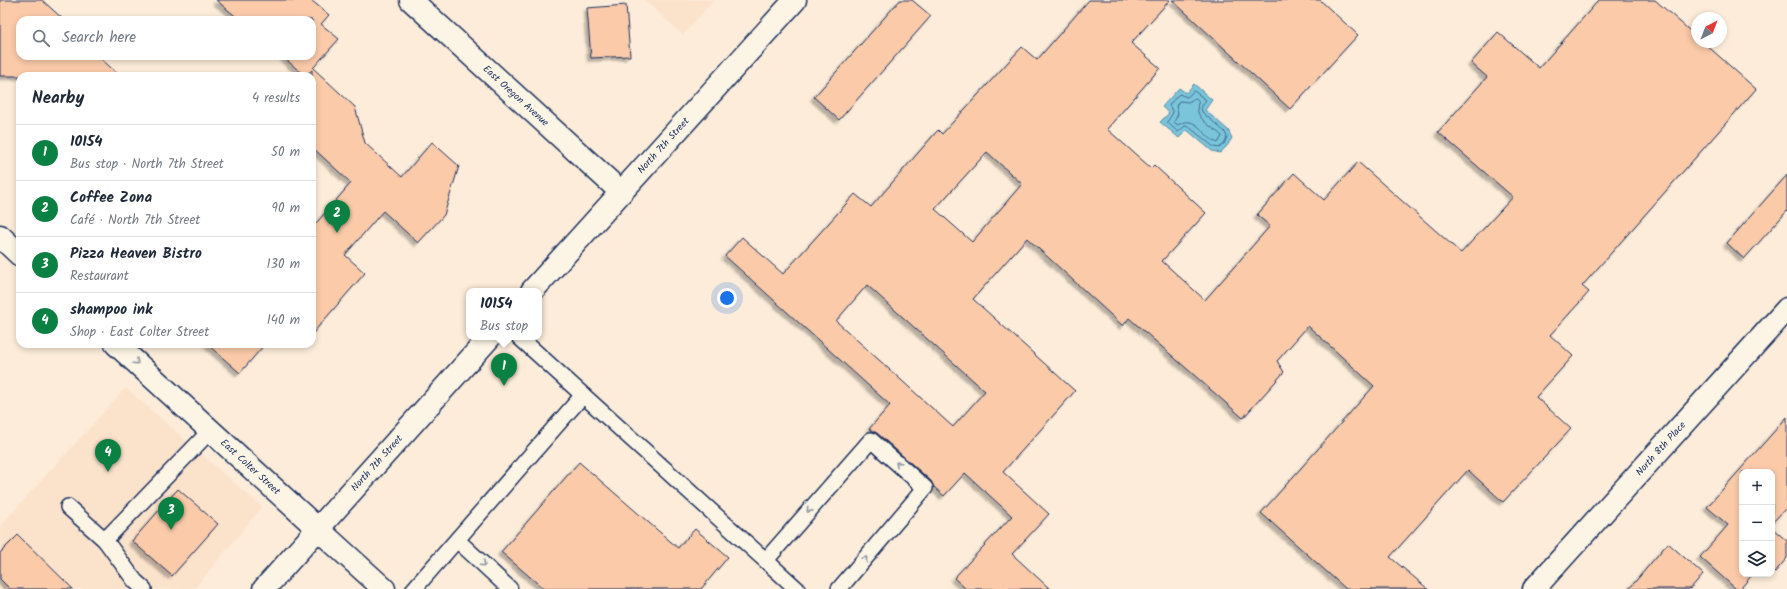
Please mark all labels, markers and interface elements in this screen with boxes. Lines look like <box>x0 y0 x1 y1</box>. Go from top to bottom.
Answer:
north arrow <box>1691 12 1727 48</box>
search box <box>16 16 316 60</box>
text: Search here <box>62 26 136 50</box>
icon: search <box>30 27 52 49</box>
street label: East Oregon Avenue <box>479 61 553 131</box>
text: Nearby <box>32 85 84 112</box>
text: 4 results <box>252 88 300 109</box>
street label: North 7th Street <box>634 114 693 177</box>
text: 10154 <box>70 130 103 154</box>
text: 1 <box>43 142 47 163</box>
text: 50 m <box>271 142 300 163</box>
text: Bus stop · North 7th Street <box>70 154 224 175</box>
text: Coffee Zona <box>70 186 152 210</box>
text: 2 <box>41 198 49 219</box>
text: 90 m <box>272 198 300 219</box>
pin: 2 <box>324 200 350 233</box>
text: Café · North 7th Street <box>70 210 200 231</box>
text: Pizza Heaven Bistro <box>70 242 202 266</box>
text: 3 <box>41 254 49 275</box>
text: 130 m <box>266 254 300 275</box>
text: Restaurant <box>70 266 129 287</box>
popup <box>466 288 542 340</box>
your location <box>717 288 737 308</box>
text: 10154 <box>480 292 513 316</box>
text: shampoo ink <box>70 298 153 322</box>
text: 4 <box>41 310 49 331</box>
text: 140 m <box>267 310 300 331</box>
text: Bus stop <box>480 316 528 337</box>
text: Shop · East Colter Street <box>70 322 209 343</box>
pin: 1 <box>491 353 517 386</box>
one-way arrow <box>131 357 139 365</box>
street label: North 8th Place <box>1632 418 1690 480</box>
street label: North 7th Street <box>347 431 407 495</box>
street label: East Colter Street <box>217 435 284 499</box>
pin: 4 <box>95 439 121 472</box>
one-way arrow <box>895 461 903 469</box>
map controls <box>1739 469 1775 577</box>
button: + <box>1739 469 1775 505</box>
pin: 3 <box>158 497 184 530</box>
one-way arrow <box>807 505 814 513</box>
button: − <box>1739 505 1775 541</box>
button: layers <box>1739 541 1775 577</box>
one-way arrow <box>860 557 867 564</box>
one-way arrow <box>478 560 486 567</box>

